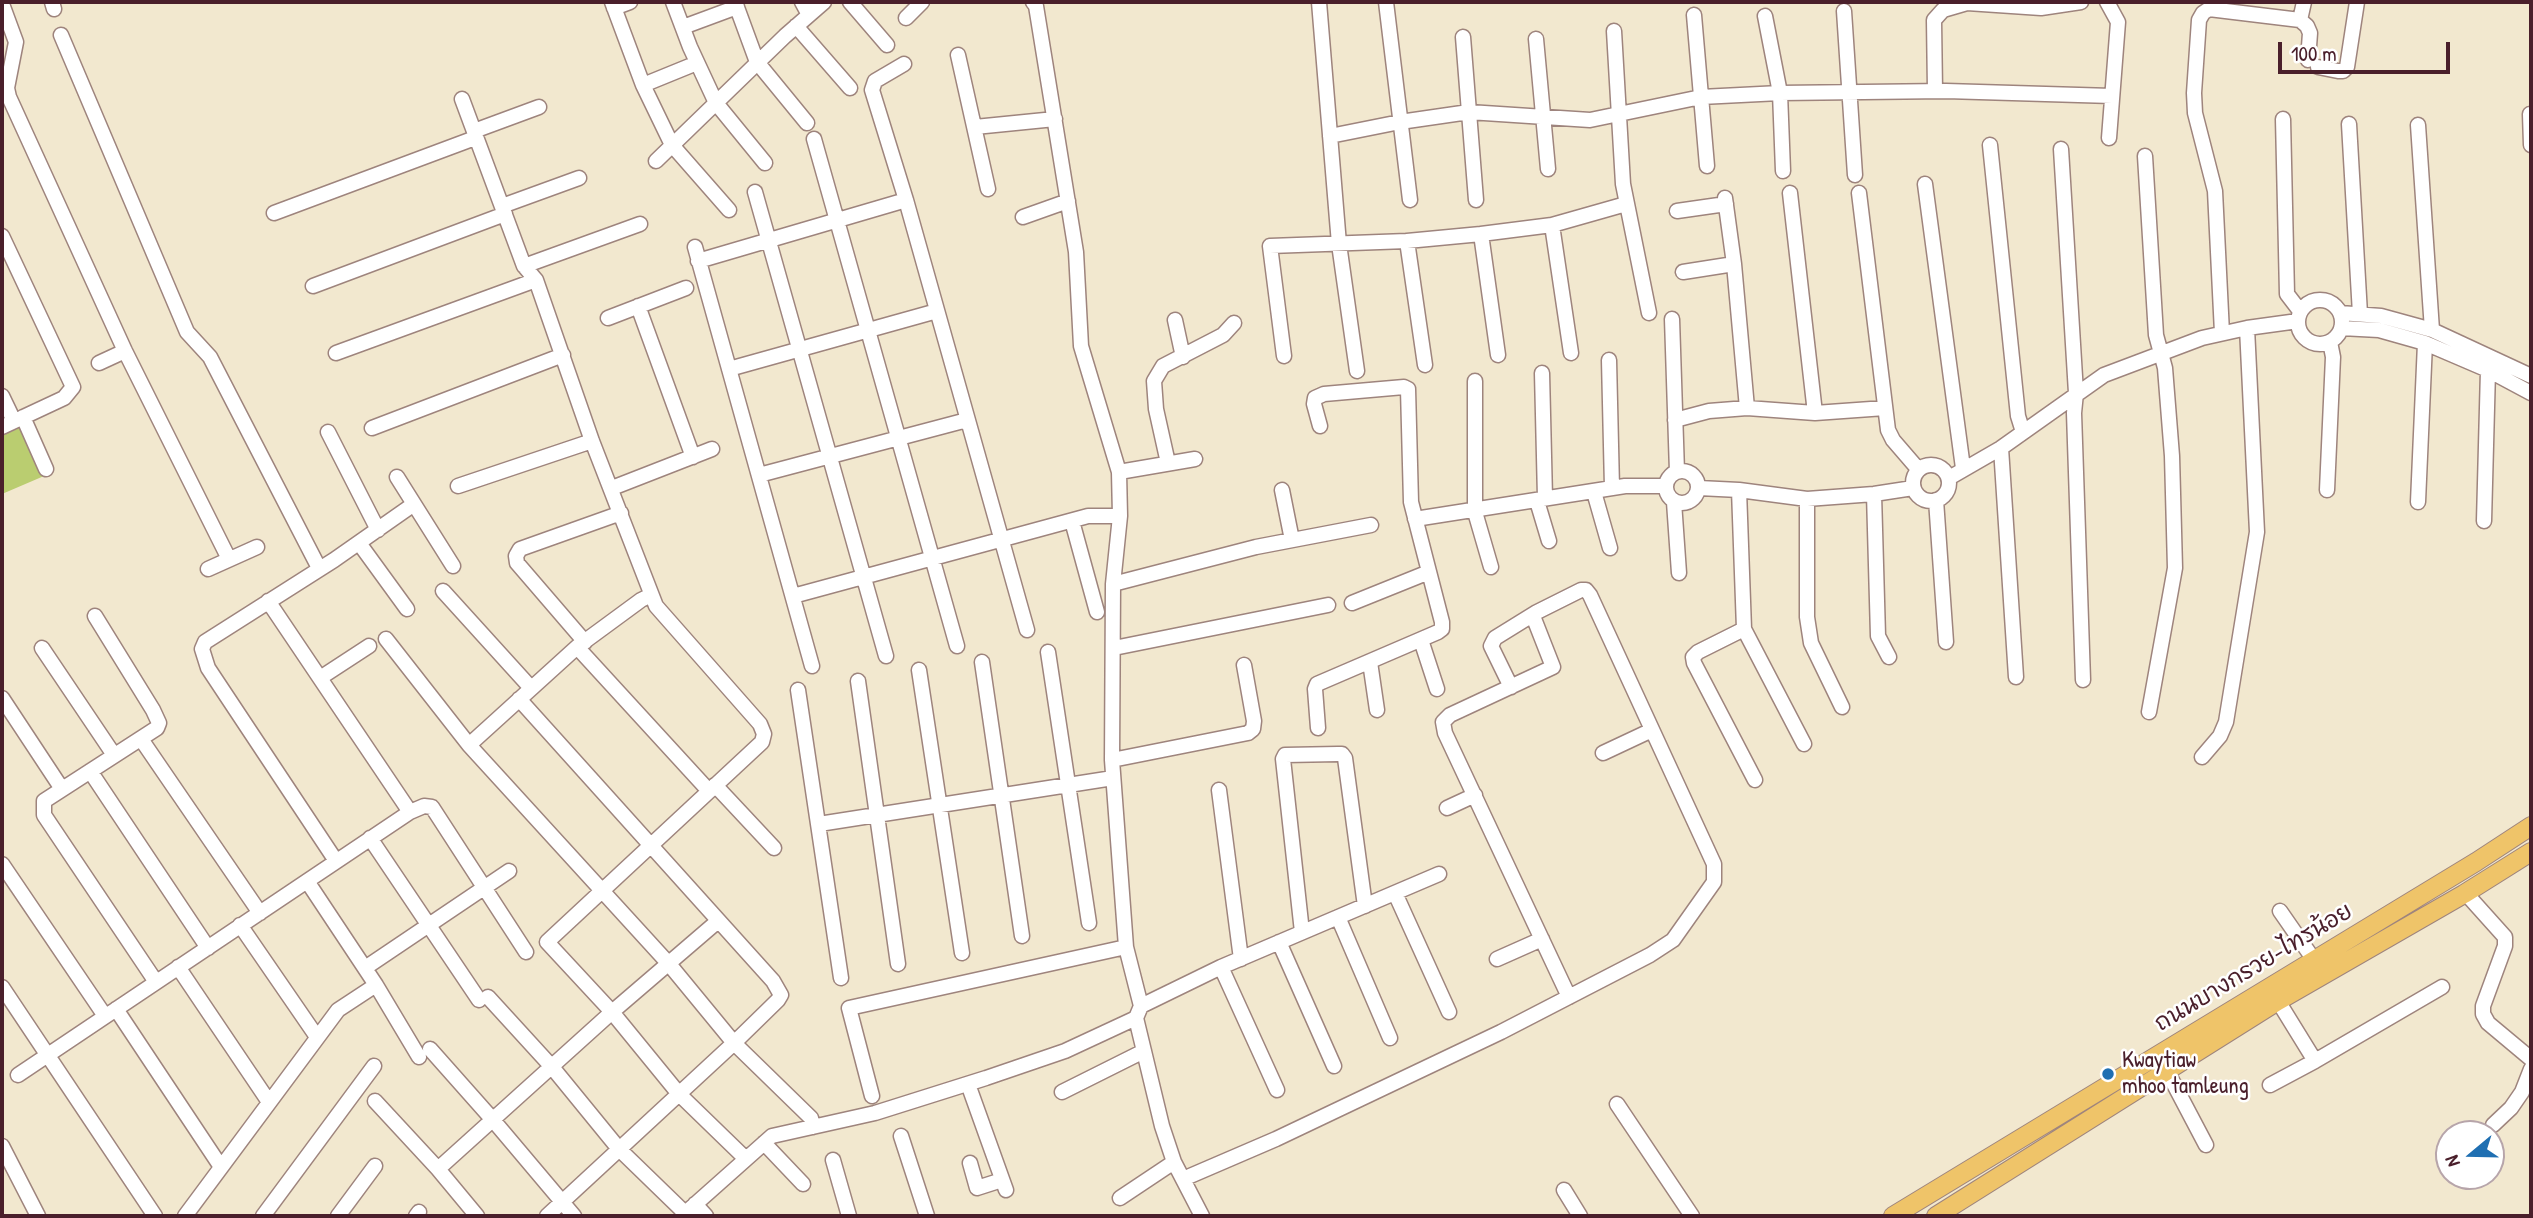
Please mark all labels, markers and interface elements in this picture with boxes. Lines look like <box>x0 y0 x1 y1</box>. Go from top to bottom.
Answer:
scale bar <box>2281 28 2452 72</box>
text: 100 m <box>2291 39 2337 68</box>
street label: ถนนบางกรวย-ไทรน้อย <box>2150 898 2358 1038</box>
place label: Kwaytiaw mhoo tamleung <box>2122 1047 2249 1101</box>
marker: Kwaytiaw mhoo tamleung <box>2100 1066 2116 1082</box>
north arrow <box>2435 1120 2505 1190</box>
text: N <box>2438 1152 2466 1170</box>

